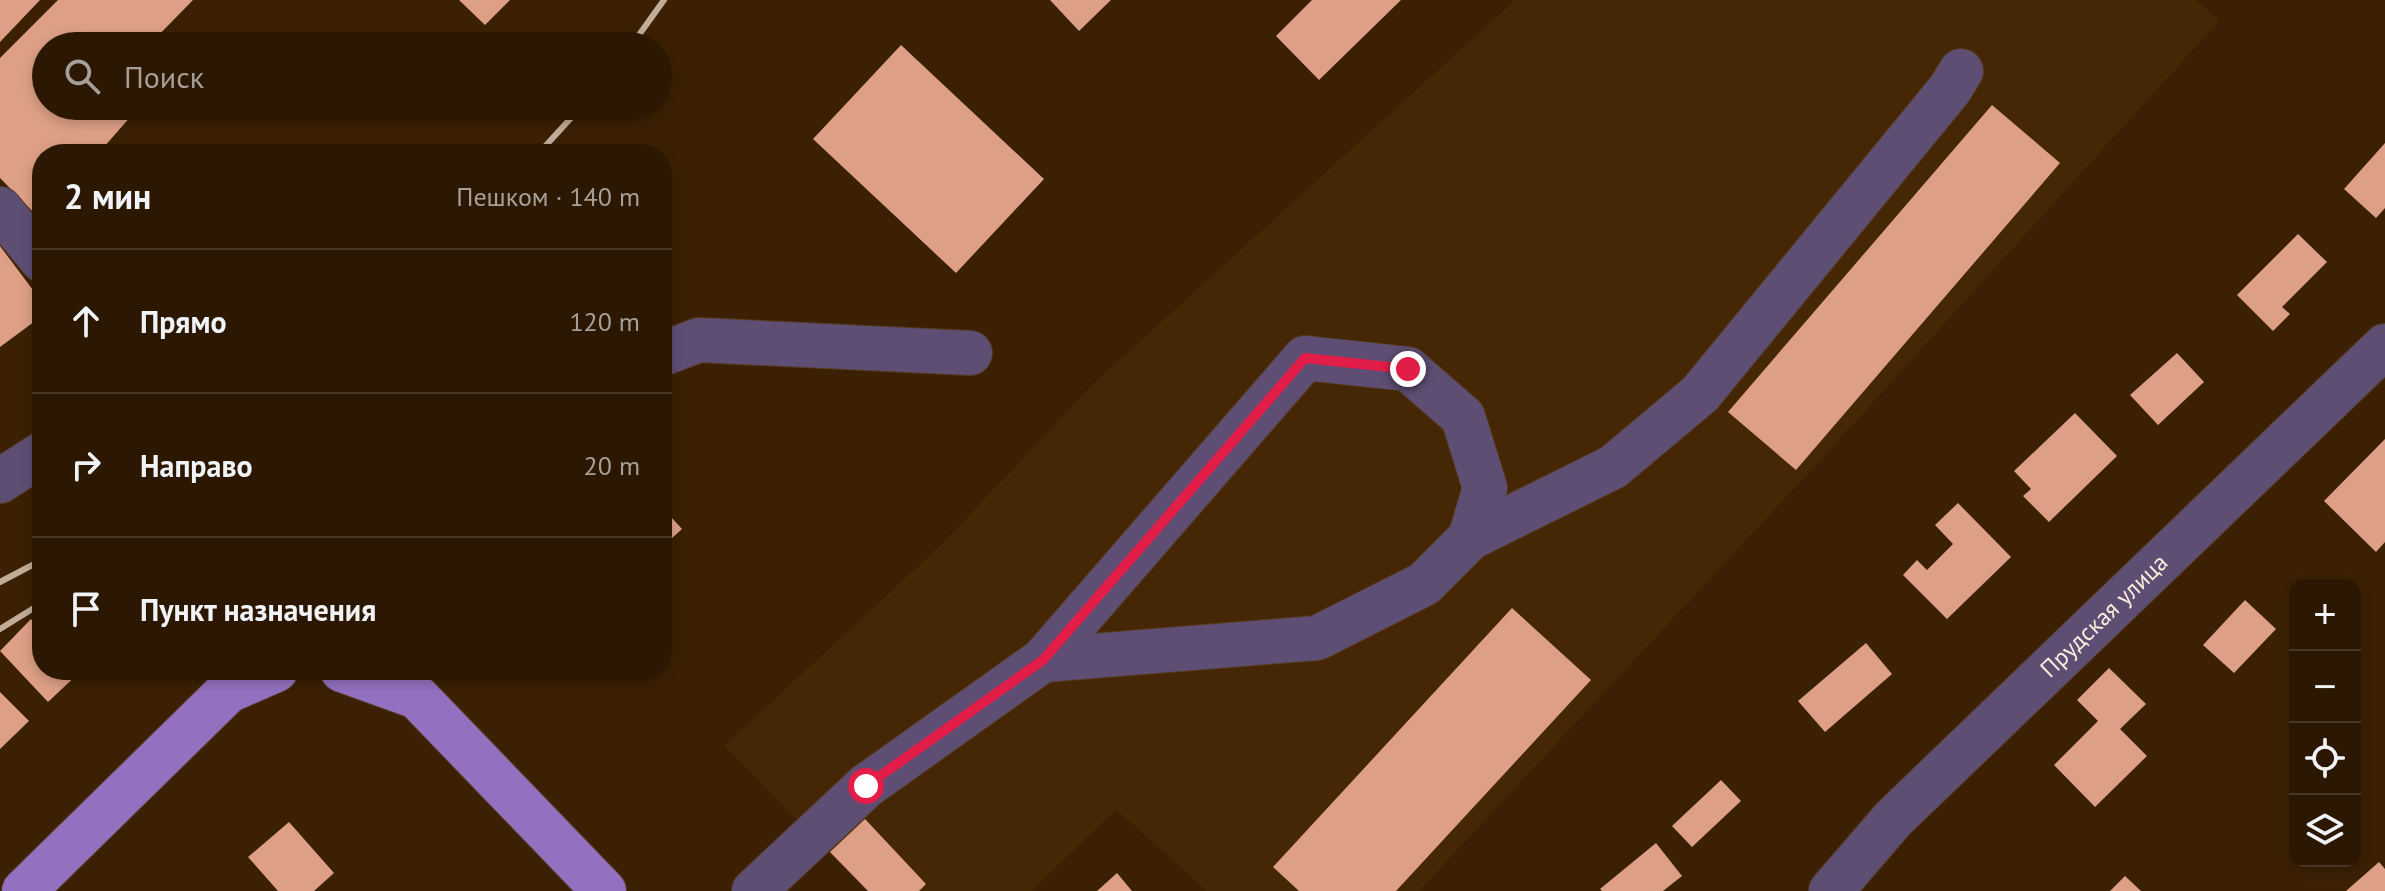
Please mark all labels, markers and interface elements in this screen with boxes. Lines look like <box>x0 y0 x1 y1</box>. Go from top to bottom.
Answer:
search box <box>32 32 672 120</box>
icon: search <box>60 54 104 98</box>
text: Поиск <box>124 57 204 96</box>
text: 2 мин <box>64 174 151 218</box>
text: Пешком · 140 m <box>456 180 640 213</box>
icon: ahead <box>64 299 108 343</box>
text: Прямо <box>140 302 227 341</box>
text: 120 m <box>569 305 640 338</box>
route end <box>1390 351 1426 387</box>
icon: right <box>64 443 108 487</box>
text: Направо <box>140 446 253 485</box>
text: 20 m <box>584 449 640 482</box>
street label: Прудская улица <box>2033 547 2174 684</box>
map controls <box>2289 579 2361 867</box>
button: + <box>2289 579 2361 651</box>
icon: arrive <box>64 587 108 631</box>
text: Пункт назначения <box>140 590 376 629</box>
button: − <box>2289 651 2361 723</box>
button: locate <box>2289 723 2361 795</box>
route start <box>848 768 884 804</box>
button: layers <box>2289 795 2361 867</box>

